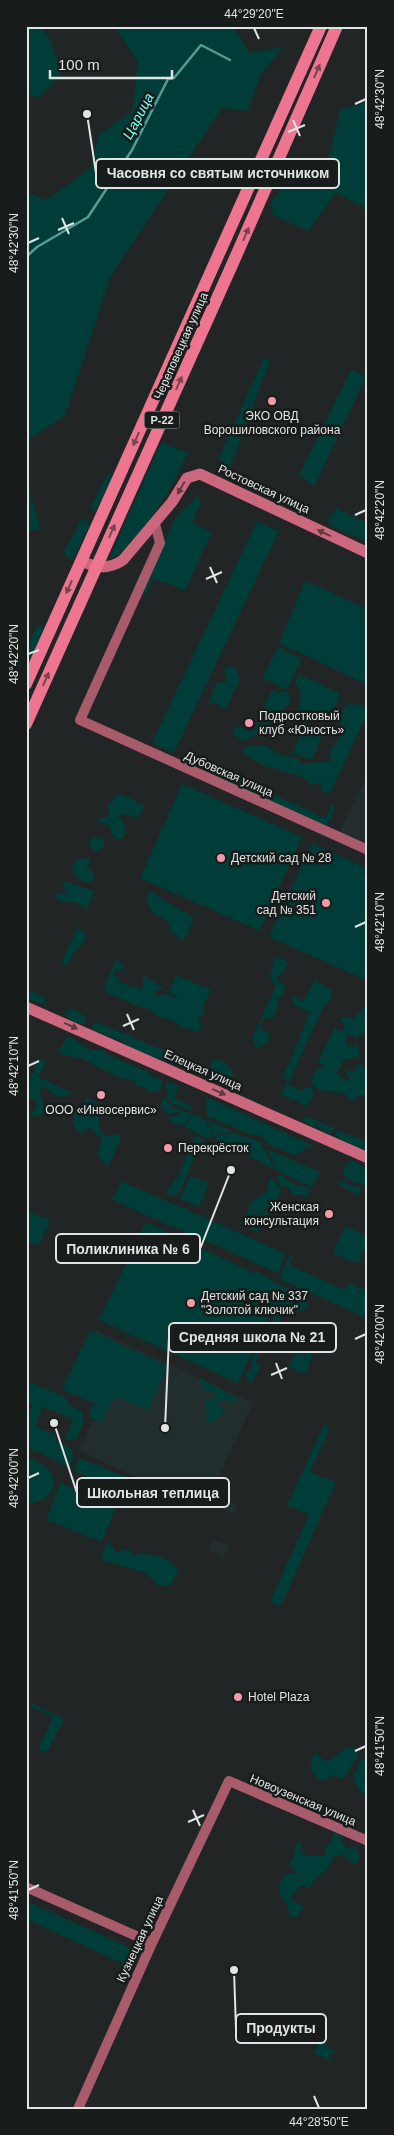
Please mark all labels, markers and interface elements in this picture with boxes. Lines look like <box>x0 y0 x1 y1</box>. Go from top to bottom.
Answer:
text: 44°29'20"E <box>224 7 284 21</box>
scale bar <box>50 48 172 80</box>
text: 100 m <box>58 56 100 73</box>
one-way arrow <box>313 64 321 78</box>
text: 48°42'30"N <box>373 69 387 129</box>
water label: Царица <box>119 90 157 142</box>
callout: Часовня со святым источником <box>96 159 339 188</box>
text: Часовня со святым источником <box>107 165 329 181</box>
text: 48°42'30"N <box>7 213 21 273</box>
one-way arrow <box>242 227 250 241</box>
street label: Череповецкая улица <box>151 290 211 402</box>
one-way arrow <box>176 376 184 390</box>
marker: ЭКО ОВД Ворошиловского района <box>266 395 278 407</box>
place label: ЭКО ОВД Ворошиловского района <box>204 409 341 437</box>
road number: Р-22 <box>144 412 180 428</box>
one-way arrow <box>131 432 139 446</box>
street label: Ростовская улица <box>216 462 312 516</box>
text: 48°42'20"N <box>373 480 387 540</box>
one-way arrow <box>176 481 185 495</box>
one-way arrow <box>109 524 117 538</box>
one-way arrow <box>317 528 331 536</box>
one-way arrow <box>65 580 73 594</box>
text: 48°42'20"N <box>7 624 21 684</box>
one-way arrow <box>43 672 51 686</box>
place label: Подростковый клуб «Юность» <box>259 709 345 737</box>
marker: Подростковый клуб «Юность» <box>243 717 255 729</box>
street label: Дубовская улица <box>183 748 276 800</box>
place label: Детский сад № 28 <box>231 851 332 865</box>
marker: Детский сад № 28 <box>215 852 227 864</box>
place label: Детский сад № 351 <box>257 889 316 917</box>
text: 48°42'10"N <box>373 892 387 952</box>
marker: Детский сад № 351 <box>320 897 332 909</box>
one-way arrow <box>64 1023 78 1031</box>
text: 48°42'10"N <box>7 1036 21 1096</box>
street label: Елецкая улица <box>162 1047 244 1094</box>
marker: ООО «Инвосервис» <box>95 1089 107 1101</box>
one-way arrow <box>212 1089 226 1097</box>
place label: ООО «Инвосервис» <box>45 1103 157 1117</box>
place label: Перекрёсток <box>178 1141 249 1155</box>
marker: Перекрёсток <box>162 1142 174 1154</box>
place label: Женская консультация <box>244 1200 319 1228</box>
marker: Женская консультация <box>323 1208 335 1220</box>
callout: Поликлиника № 6 <box>56 1234 200 1263</box>
text: Поликлиника № 6 <box>66 1241 190 1257</box>
place label: Детский сад № 337 "Золотой ключик" <box>201 1289 308 1317</box>
marker: Детский сад № 337 "Золотой ключик" <box>185 1297 197 1309</box>
text: 48°42'00"N <box>373 1304 387 1364</box>
callout: Средняя школа № 21 <box>169 1323 336 1352</box>
text: Средняя школа № 21 <box>179 1329 325 1345</box>
text: 48°42'00"N <box>7 1448 21 1508</box>
callout: Школьная теплица <box>77 1478 229 1507</box>
text: Школьная теплица <box>87 1485 219 1501</box>
place label: Hotel Plaza <box>248 1690 310 1704</box>
marker: Hotel Plaza <box>232 1691 244 1703</box>
text: 48°41'50"N <box>373 1716 387 1776</box>
street label: Новоузенская улица <box>248 1771 358 1829</box>
text: 48°41'50"N <box>7 1860 21 1920</box>
street label: Кузнецкая улица <box>114 1893 166 1984</box>
callout: Продукты <box>236 2014 326 2043</box>
text: Продукты <box>246 2020 316 2036</box>
text: 44°28'50"E <box>289 2115 349 2129</box>

